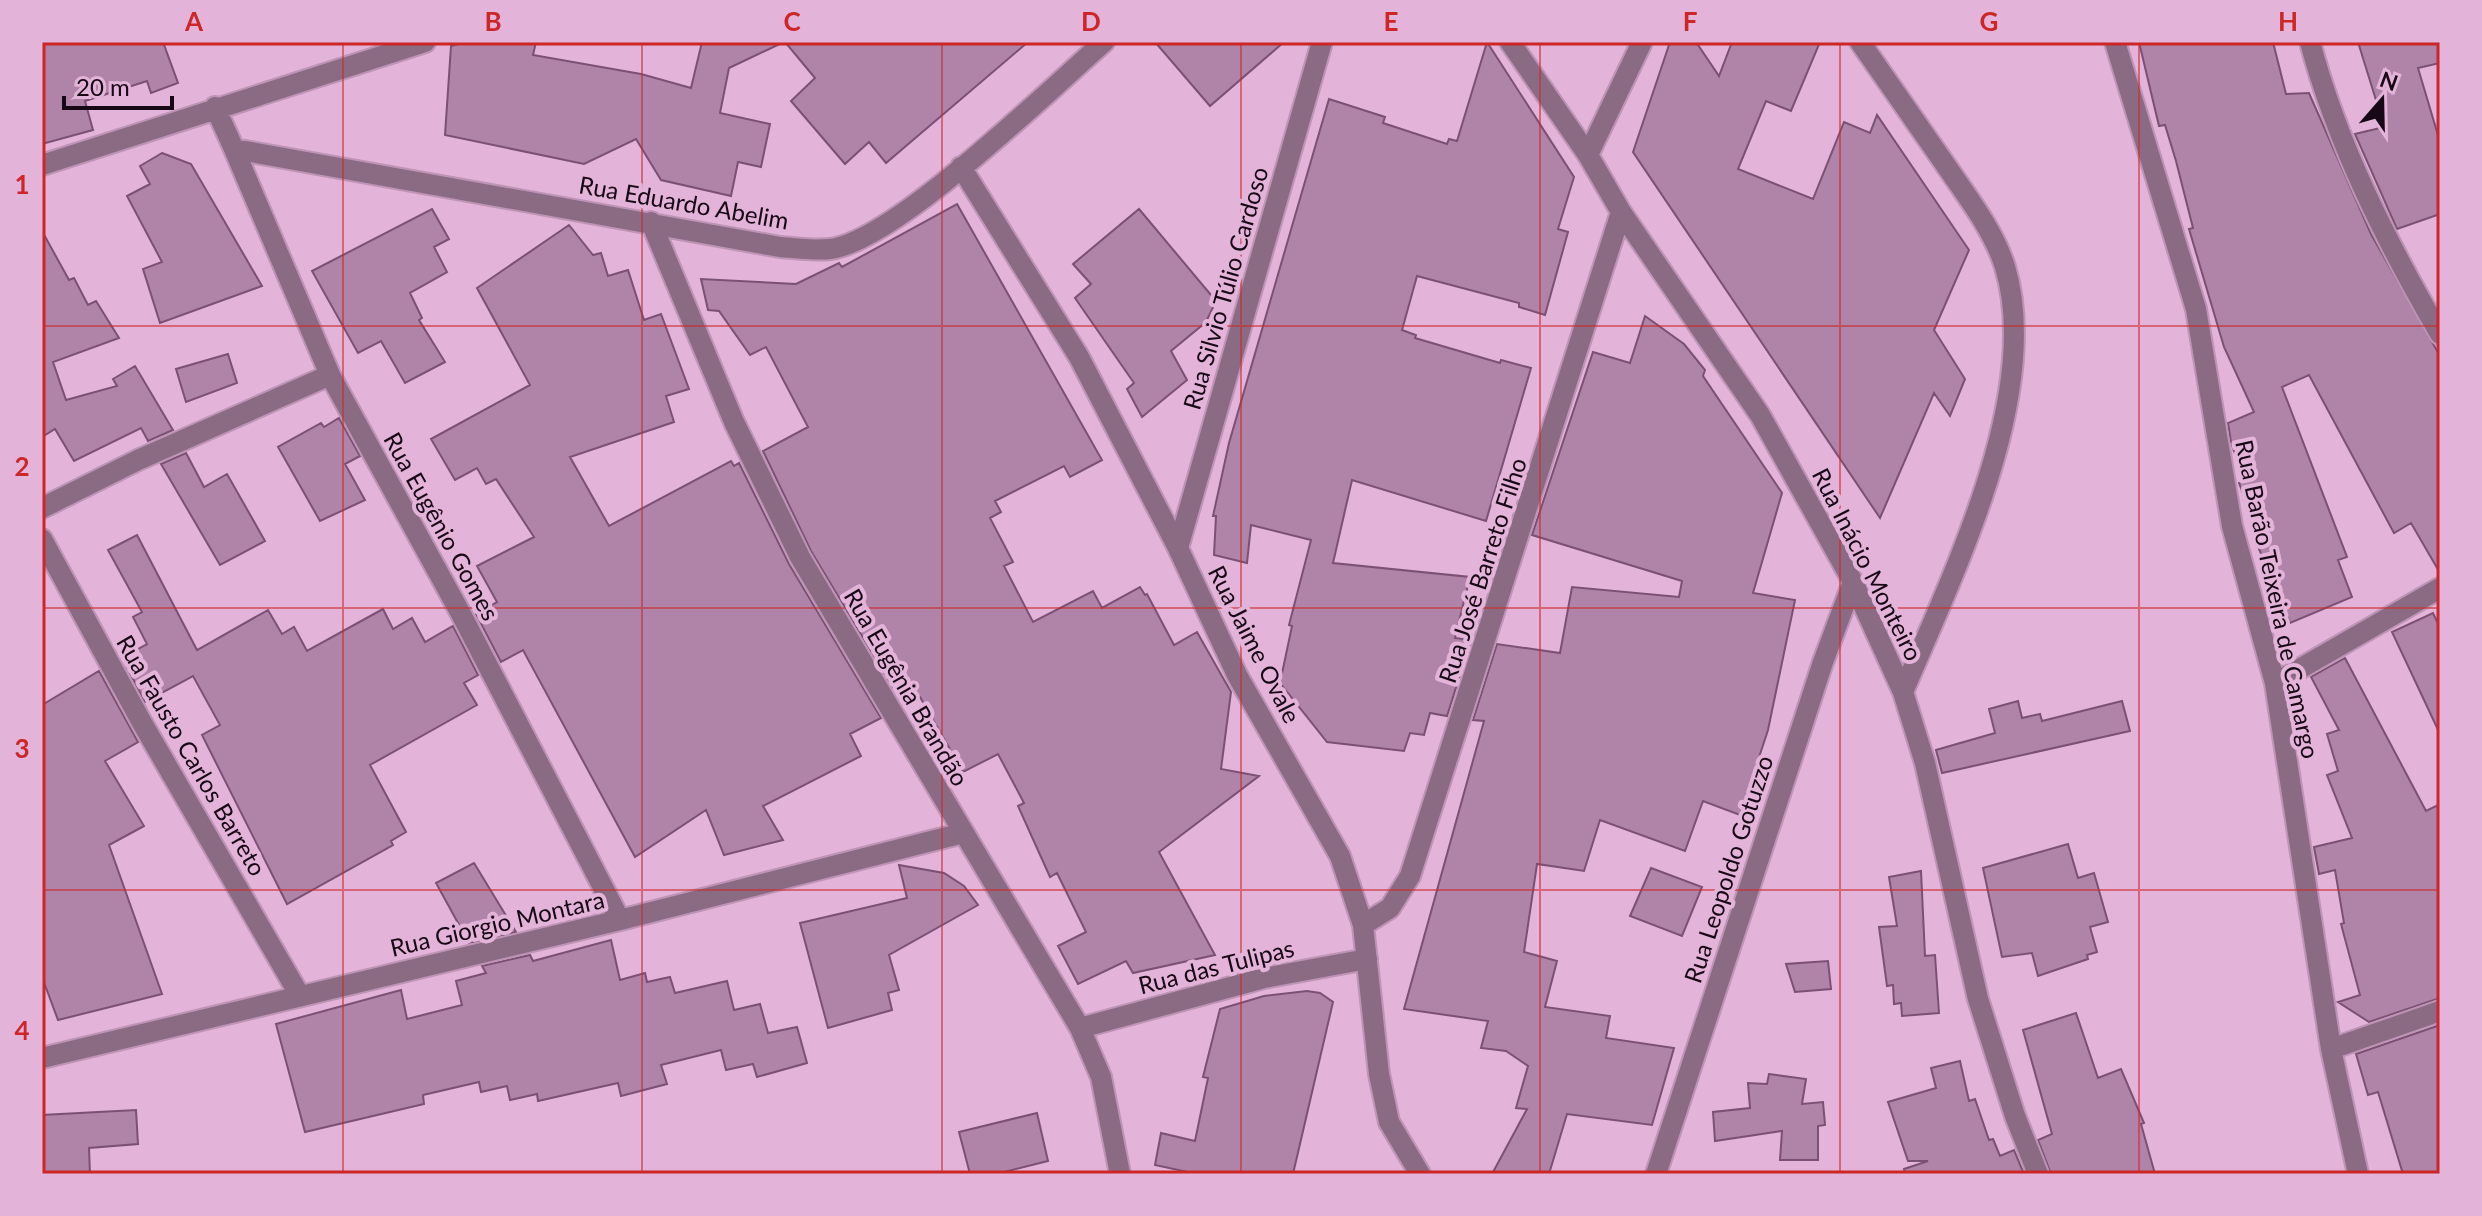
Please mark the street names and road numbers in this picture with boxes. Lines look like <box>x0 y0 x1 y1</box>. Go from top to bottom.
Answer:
street label: Rua Silvio Túlio Cardoso <box>1176 163 1274 413</box>
street label: Rua Eduardo Abelim <box>577 169 791 235</box>
street label: Rua Eugênio Gomes <box>378 427 506 625</box>
street label: Rua Barão Teixeira de Camargo <box>2230 437 2326 761</box>
street label: Rua José Barreto Filho <box>1432 454 1532 686</box>
street label: Rua Inácio Monteiro <box>1807 463 1929 665</box>
street label: Rua Jaime Ovale <box>1203 560 1307 728</box>
street label: Rua Eugênia Brandão <box>839 583 975 791</box>
street label: Rua Fausto Carlos Barreto <box>111 629 273 881</box>
street label: Rua Leopoldo Gotuzzo <box>1678 752 1778 986</box>
street label: Rua Giorgio Montara <box>387 884 607 962</box>
street label: Rua das Tulipas <box>1135 933 1297 999</box>

